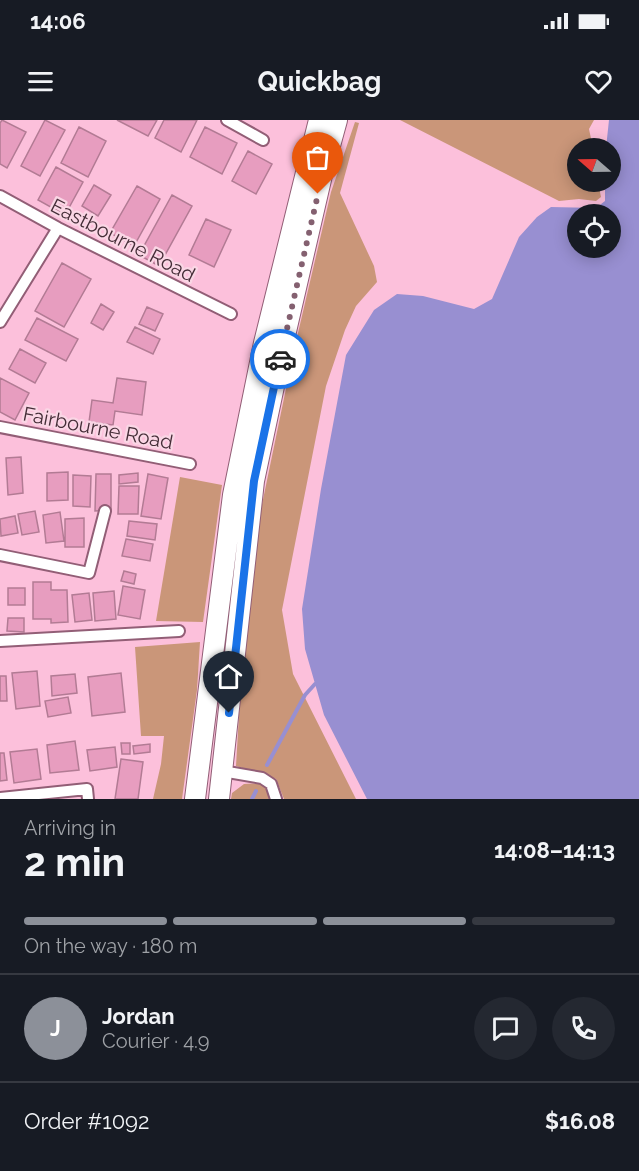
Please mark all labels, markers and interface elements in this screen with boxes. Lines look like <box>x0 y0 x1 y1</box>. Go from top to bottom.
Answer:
text: 14:06 <box>30 8 86 34</box>
icon: menu <box>24 65 57 98</box>
icon: heart <box>582 65 615 98</box>
text: Quickbag <box>258 66 381 97</box>
pin <box>292 132 343 194</box>
north arrow <box>567 138 621 192</box>
map controls <box>567 138 621 258</box>
icon: bag <box>301 141 334 174</box>
street label: Eastbourne Road <box>47 193 199 287</box>
button: locate <box>567 204 621 258</box>
courier <box>250 329 310 389</box>
icon: car <box>264 343 297 376</box>
street label: Fairbourne Road <box>21 402 175 454</box>
pin <box>203 651 254 713</box>
icon: home <box>212 660 245 693</box>
text: Arriving in <box>24 816 116 840</box>
text: 14:08–14:13 <box>494 837 615 863</box>
text: 2 min <box>24 839 125 885</box>
text: On the way · 180 m <box>24 934 197 958</box>
button: chat <box>474 997 537 1060</box>
button: phone <box>552 997 615 1060</box>
text: Jordan <box>102 1003 174 1029</box>
text: J <box>50 1015 61 1041</box>
text: Courier · 4.9 <box>102 1029 210 1053</box>
text: Order #1092 <box>24 1108 149 1134</box>
text: $16.08 <box>545 1108 615 1134</box>

